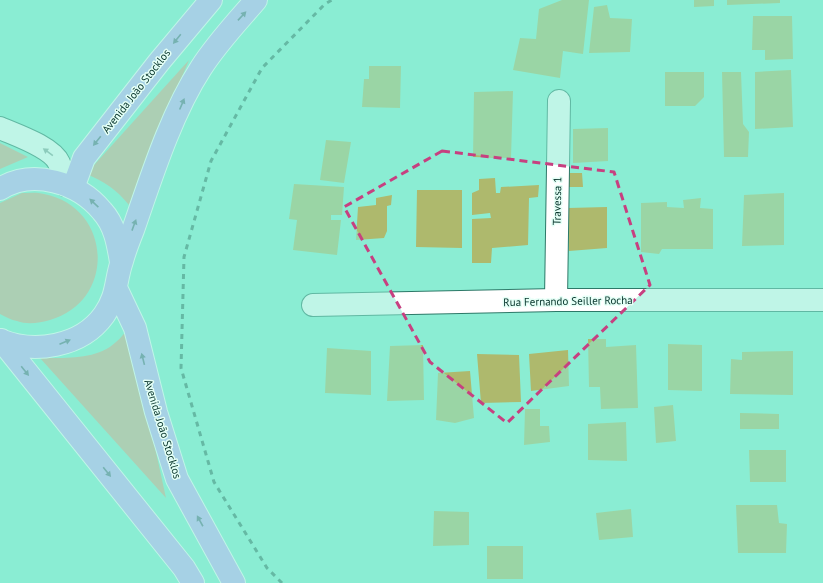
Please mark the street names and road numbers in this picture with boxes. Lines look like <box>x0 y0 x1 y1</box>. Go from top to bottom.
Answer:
street label: Avenida João Stocklos <box>99 46 173 136</box>
street label: Travessa 1 <box>550 177 564 225</box>
street label: Rua Fernando Seiller Rocha <box>503 293 633 309</box>
street label: Avenida João Stocklos <box>141 378 185 481</box>

